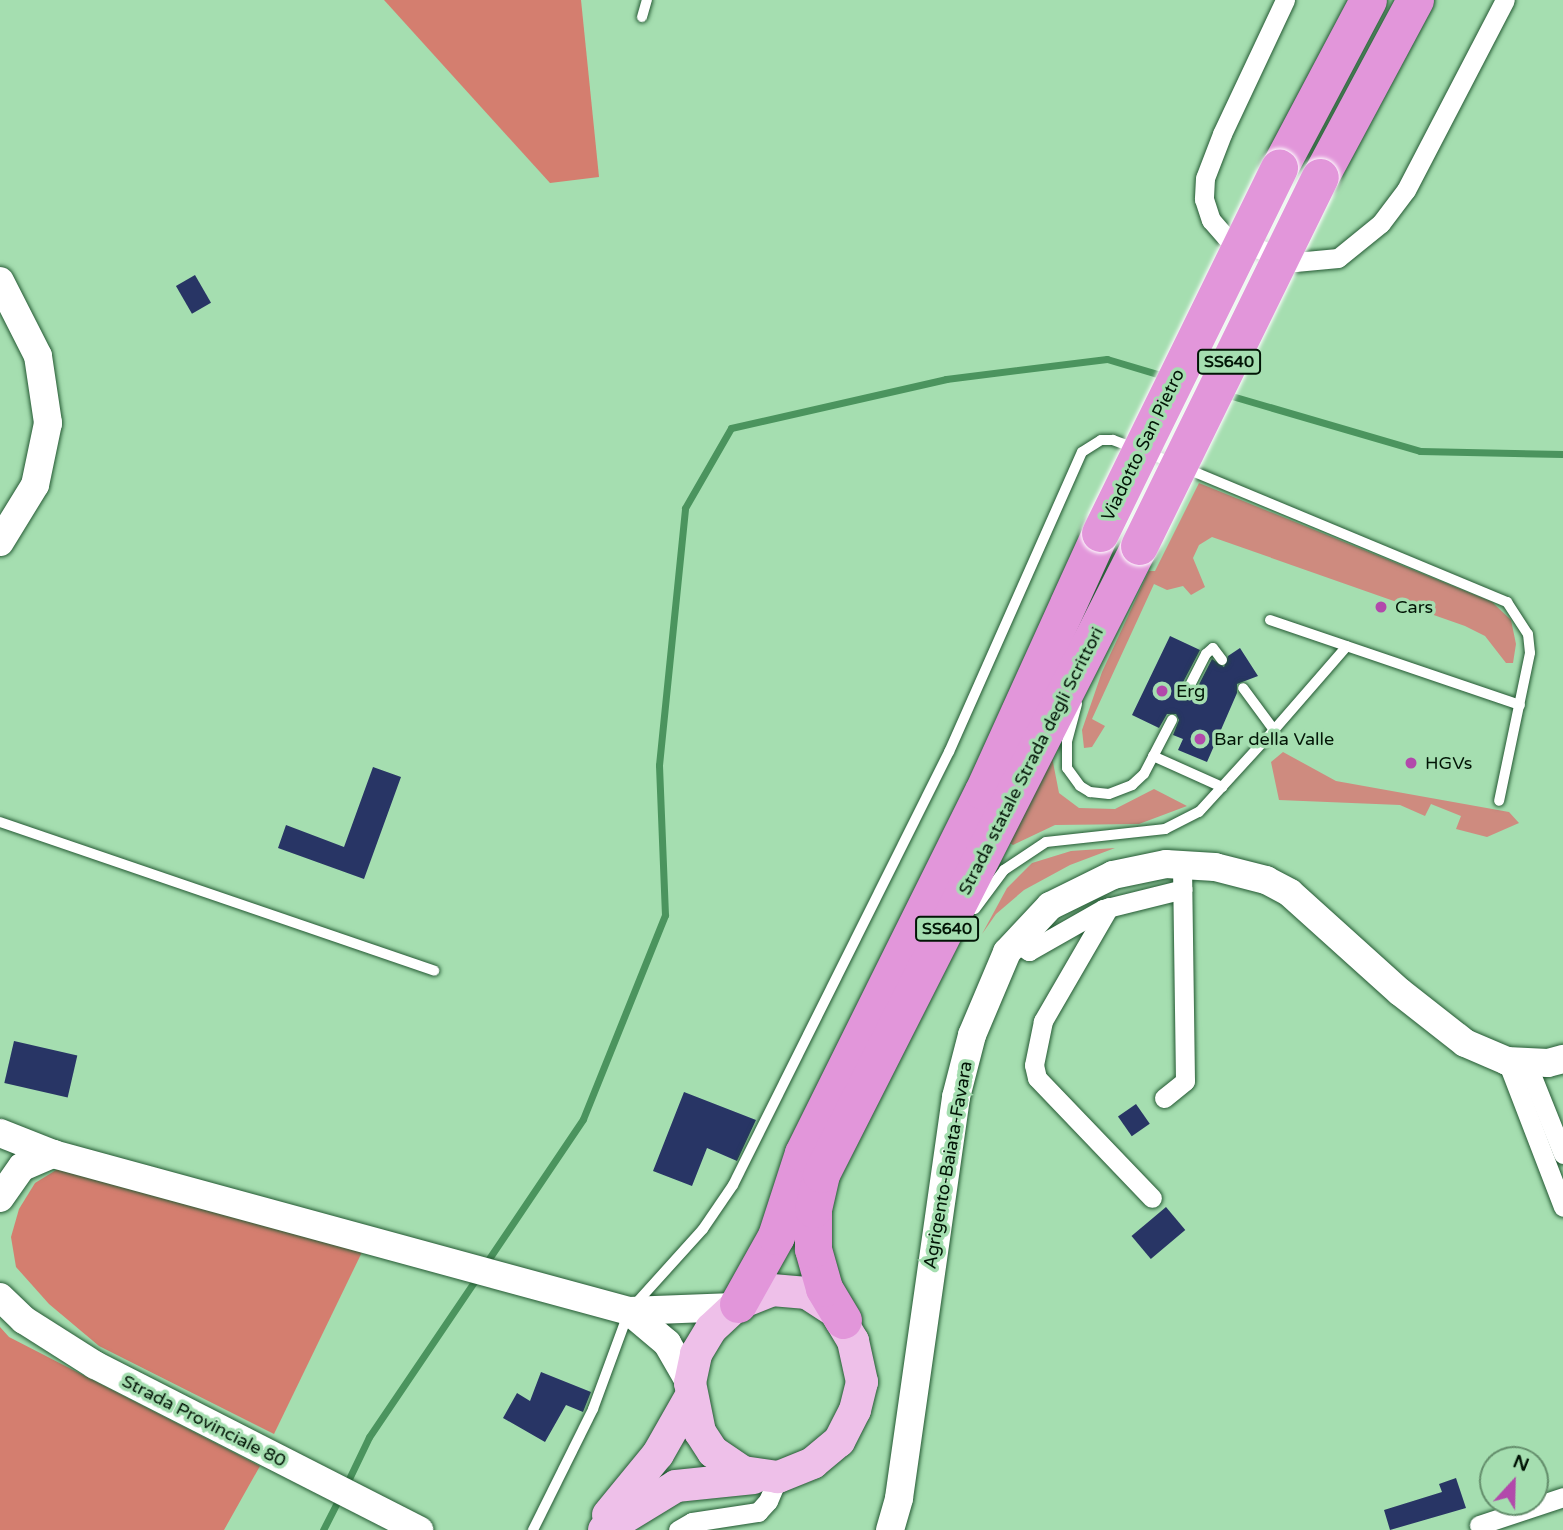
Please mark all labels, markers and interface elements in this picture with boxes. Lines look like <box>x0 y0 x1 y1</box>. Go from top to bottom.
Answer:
road number: SS640 <box>1196 350 1262 374</box>
street label: Viadotto San Pietro <box>1097 366 1189 524</box>
place label: Cars <box>1395 596 1433 618</box>
marker: Cars <box>1373 599 1389 615</box>
street label: Strada statale Strada degli Scrittori <box>954 623 1108 899</box>
place label: Erg <box>1176 680 1205 702</box>
marker: Erg <box>1154 683 1170 699</box>
place label: Bar della Valle <box>1214 728 1334 750</box>
marker: Bar della Valle <box>1192 731 1208 747</box>
place label: HGVs <box>1425 752 1472 774</box>
marker: HGVs <box>1403 755 1419 771</box>
road number: SS640 <box>914 917 980 942</box>
street label: Agrigento-Baiata-Favara <box>919 1059 977 1271</box>
street label: Strada Provinciale 80 <box>118 1370 290 1472</box>
north arrow <box>1479 1446 1549 1516</box>
text: N <box>1510 1450 1532 1476</box>

